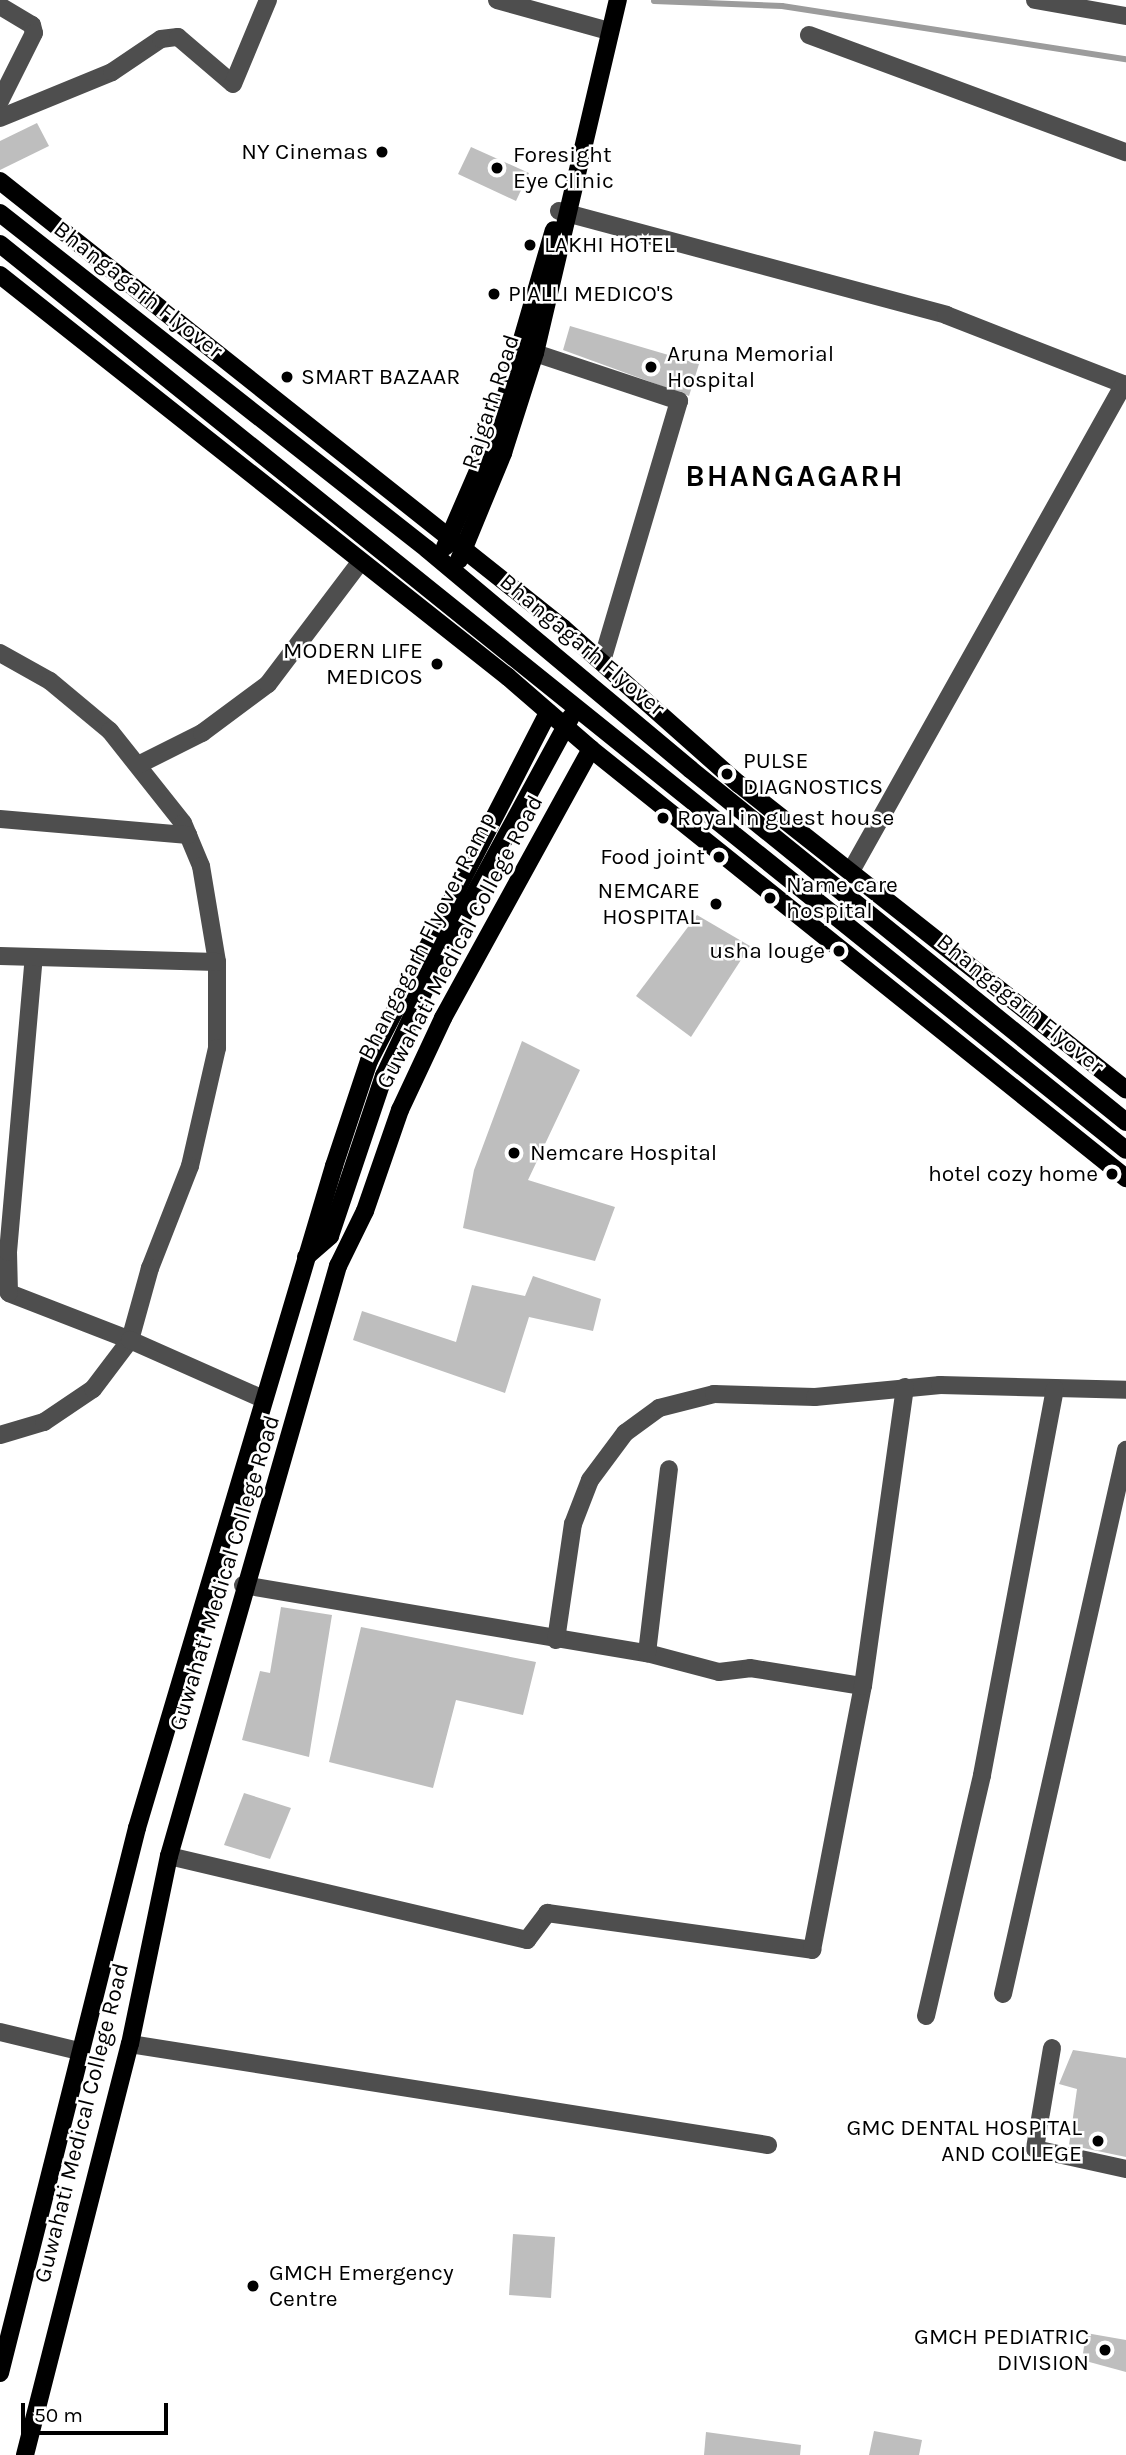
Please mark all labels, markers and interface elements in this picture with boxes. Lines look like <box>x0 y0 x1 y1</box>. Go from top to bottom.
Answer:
place label: NY Cinemas <box>241 138 368 166</box>
place label: Foresight Eye Clinic <box>513 141 614 195</box>
marker: NY Cinemas <box>374 144 390 160</box>
marker: Foresight Eye Clinic <box>487 158 507 178</box>
street label: Bhangagarh Flyover <box>48 215 228 365</box>
place label: LAKHI HOTEL <box>544 231 675 259</box>
marker: LAKHI HOTEL <box>522 237 538 253</box>
place label: PIALLI MEDICO'S <box>508 280 674 308</box>
marker: PIALLI MEDICO'S <box>486 286 502 302</box>
street label: Rajgarh Road <box>456 331 526 473</box>
place label: Aruna Memorial Hospital <box>667 340 834 394</box>
marker: Aruna Memorial Hospital <box>641 357 661 377</box>
place label: SMART BAZAAR <box>301 363 460 391</box>
marker: SMART BAZAAR <box>279 369 295 385</box>
district label: BHANGAGARH <box>687 458 903 494</box>
street label: Bhangagarh Flyover <box>494 568 670 722</box>
place label: MODERN LIFE MEDICOS <box>283 637 423 691</box>
marker: MODERN LIFE MEDICOS <box>429 656 445 672</box>
place label: PULSE DIAGNOSTICS <box>743 747 883 801</box>
marker: PULSE DIAGNOSTICS <box>717 764 737 784</box>
street label: Guwahati Medical College Road <box>371 791 549 1093</box>
place label: Royal in guest house <box>677 804 894 832</box>
street label: Bhangagarh Flyover Ramp <box>352 808 502 1064</box>
marker: Royal in guest house <box>655 810 671 826</box>
place label: Food joint <box>600 843 705 871</box>
marker: Food joint <box>711 849 727 865</box>
place label: Name care hospital <box>786 871 898 925</box>
place label: NEMCARE HOSPITAL <box>598 877 700 931</box>
marker: Name care hospital <box>760 888 780 908</box>
marker: NEMCARE HOSPITAL <box>706 894 726 914</box>
street label: Bhangagarh Flyover <box>931 928 1109 1080</box>
place label: usha louge <box>709 937 825 965</box>
marker: usha louge <box>831 943 847 959</box>
place label: Nemcare Hospital <box>530 1139 717 1167</box>
marker: Nemcare Hospital <box>504 1143 524 1163</box>
place label: hotel cozy home <box>928 1160 1098 1188</box>
marker: hotel cozy home <box>1104 1166 1120 1182</box>
street label: Guwahati Medical College Road <box>164 1412 286 1734</box>
street label: Guwahati Medical College Road <box>29 1960 135 2286</box>
place label: GMC DENTAL HOSPITAL AND COLLEGE <box>846 2114 1082 2168</box>
marker: GMC DENTAL HOSPITAL AND COLLEGE <box>1088 2131 1108 2151</box>
place label: GMCH Emergency Centre <box>269 2259 454 2313</box>
marker: GMCH Emergency Centre <box>243 2276 263 2296</box>
place label: GMCH PEDIATRIC DIVISION <box>914 2323 1089 2377</box>
marker: GMCH PEDIATRIC DIVISION <box>1095 2340 1115 2360</box>
scale bar <box>24 2388 172 2432</box>
text: 50 m <box>34 2403 83 2427</box>

